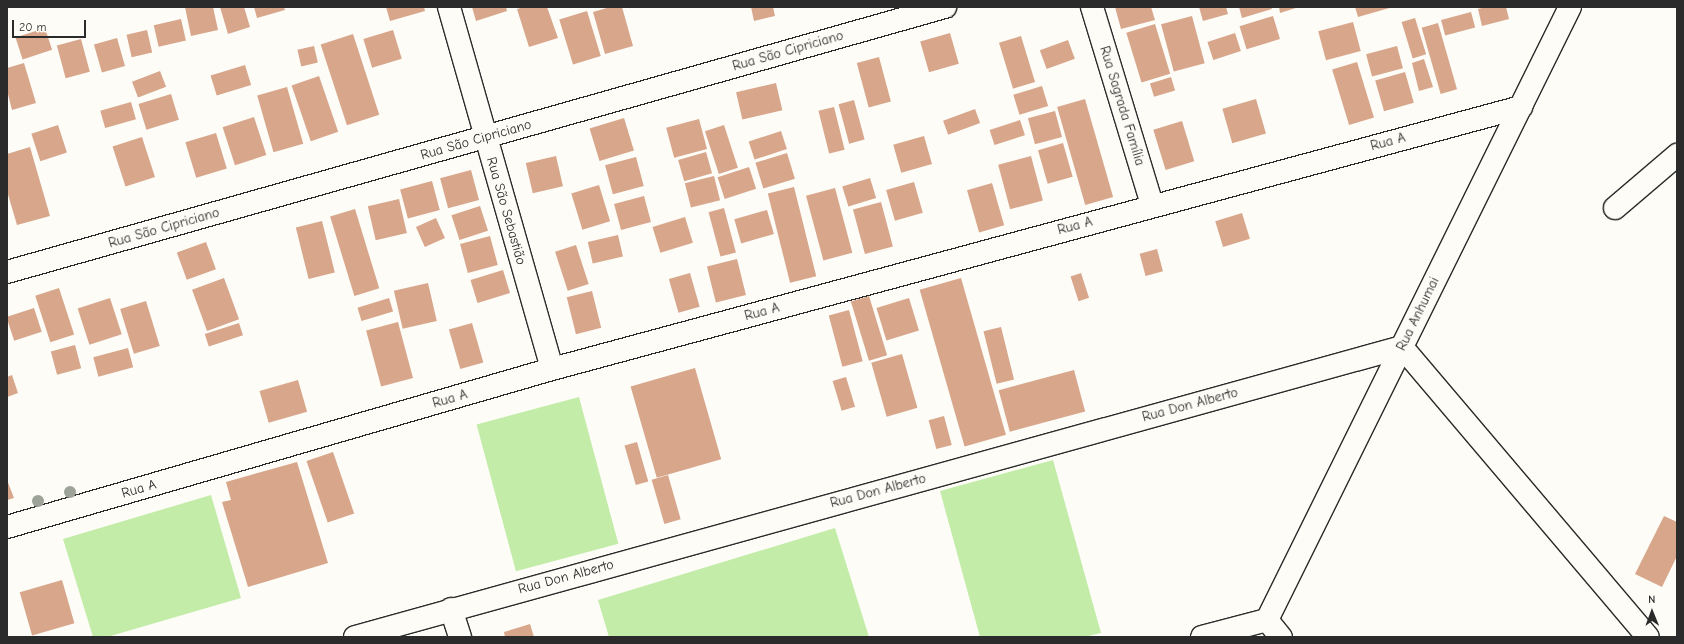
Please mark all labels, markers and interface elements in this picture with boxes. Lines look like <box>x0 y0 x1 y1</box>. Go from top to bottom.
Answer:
scale bar <box>14 12 88 38</box>
text: 20 m <box>19 20 47 34</box>
street label: Rua São Cipriciano <box>731 27 845 75</box>
street label: Rua Sagrada Família <box>1096 44 1148 168</box>
street label: Rua São Cipriciano <box>419 116 533 164</box>
street label: Rua A <box>1369 129 1407 155</box>
street label: Rua São Sebastião <box>483 155 529 267</box>
street label: Rua São Cipriciano <box>107 204 221 252</box>
street label: Rua A <box>1056 213 1094 239</box>
street label: Rua Anhumai <box>1393 274 1443 354</box>
street label: Rua A <box>743 299 781 325</box>
street label: Rua Don Alberto <box>1140 384 1240 426</box>
street label: Rua A <box>431 386 469 412</box>
street label: Rua Don Alberto <box>828 470 928 512</box>
street label: Rua A <box>120 476 158 502</box>
street label: Rua Don Alberto <box>516 556 616 598</box>
north arrow <box>1632 592 1672 632</box>
text: N <box>1648 593 1655 606</box>

